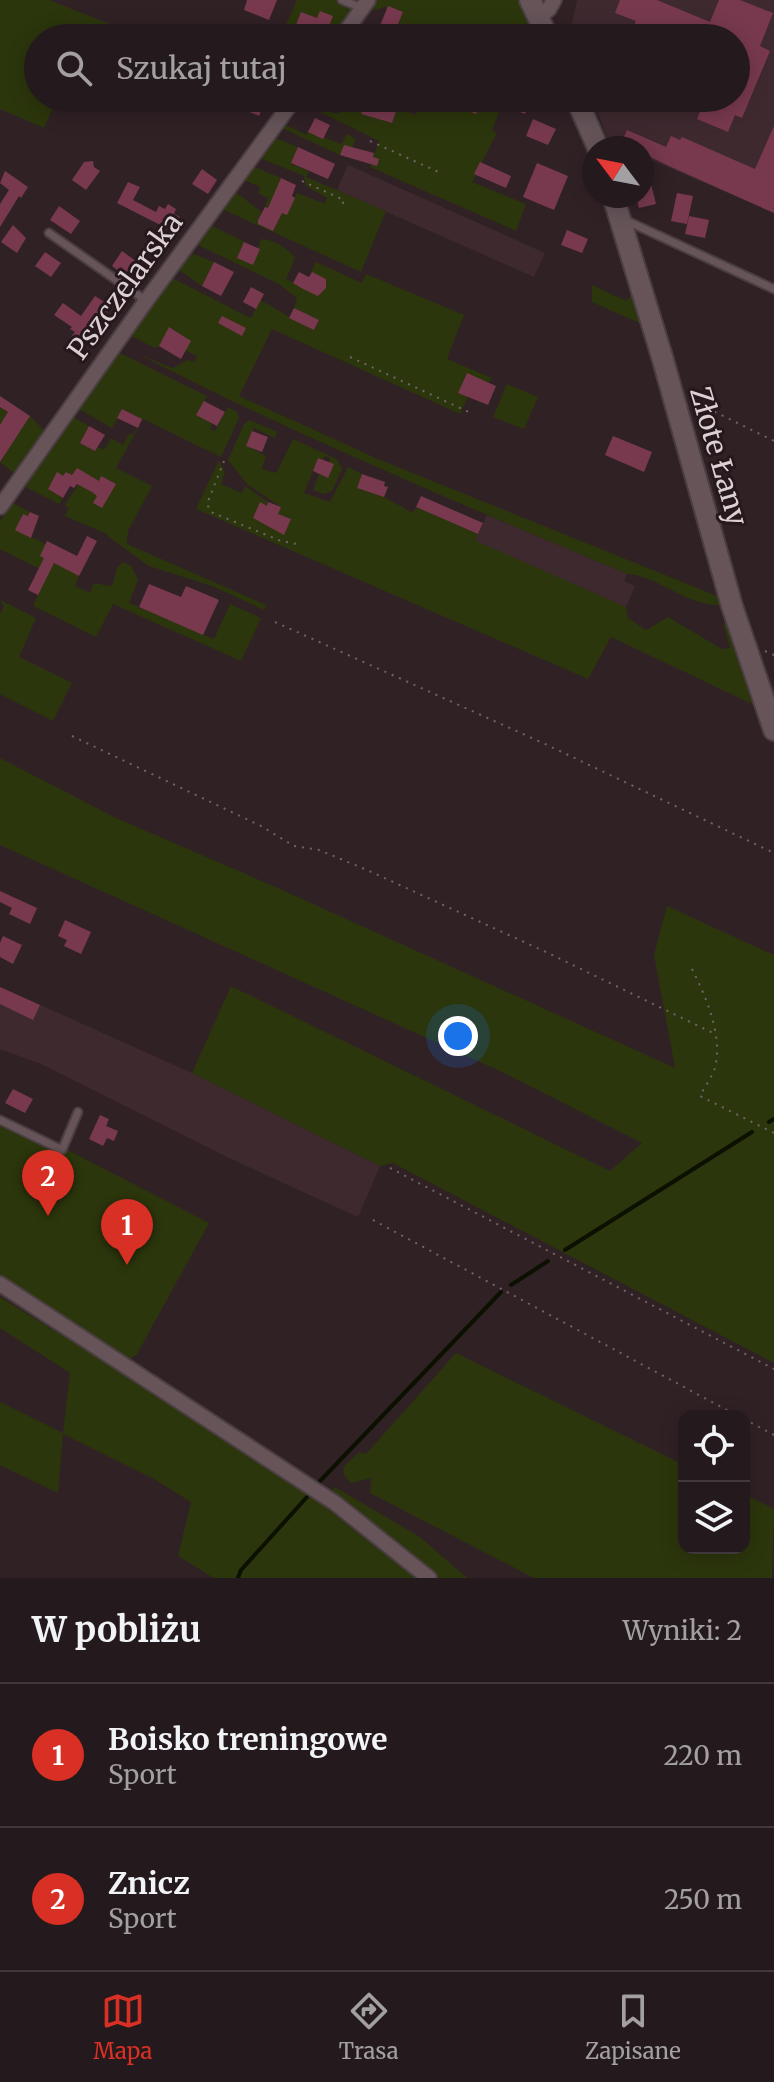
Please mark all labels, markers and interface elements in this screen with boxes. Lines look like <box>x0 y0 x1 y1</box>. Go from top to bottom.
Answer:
search box <box>24 24 750 112</box>
icon: search <box>52 46 96 90</box>
text: Szukaj tutaj <box>116 49 287 87</box>
north arrow <box>582 136 654 208</box>
street label: Pszczelarska <box>60 206 190 366</box>
street label: Złote Łany <box>682 382 756 530</box>
your location <box>438 1016 478 1056</box>
pin: 2 <box>22 1150 74 1216</box>
pin: 1 <box>101 1199 153 1265</box>
map controls <box>678 1410 750 1554</box>
button: locate <box>678 1410 750 1482</box>
button: layers <box>678 1482 750 1554</box>
text: W pobliżu <box>32 1609 201 1651</box>
text: Wyniki: 2 <box>623 1614 742 1647</box>
text: Boisko treningowe <box>108 1720 387 1758</box>
text: 1 <box>52 1739 64 1772</box>
text: 220 m <box>663 1739 742 1772</box>
text: Sport <box>108 1758 177 1791</box>
text: Znicz <box>108 1864 190 1902</box>
text: 2 <box>50 1883 66 1916</box>
text: 250 m <box>664 1883 742 1916</box>
text: Sport <box>108 1902 177 1935</box>
tab: Mapa <box>93 1989 152 2065</box>
tab: Trasa <box>339 1989 398 2065</box>
tab: Zapisane <box>585 1989 681 2065</box>

